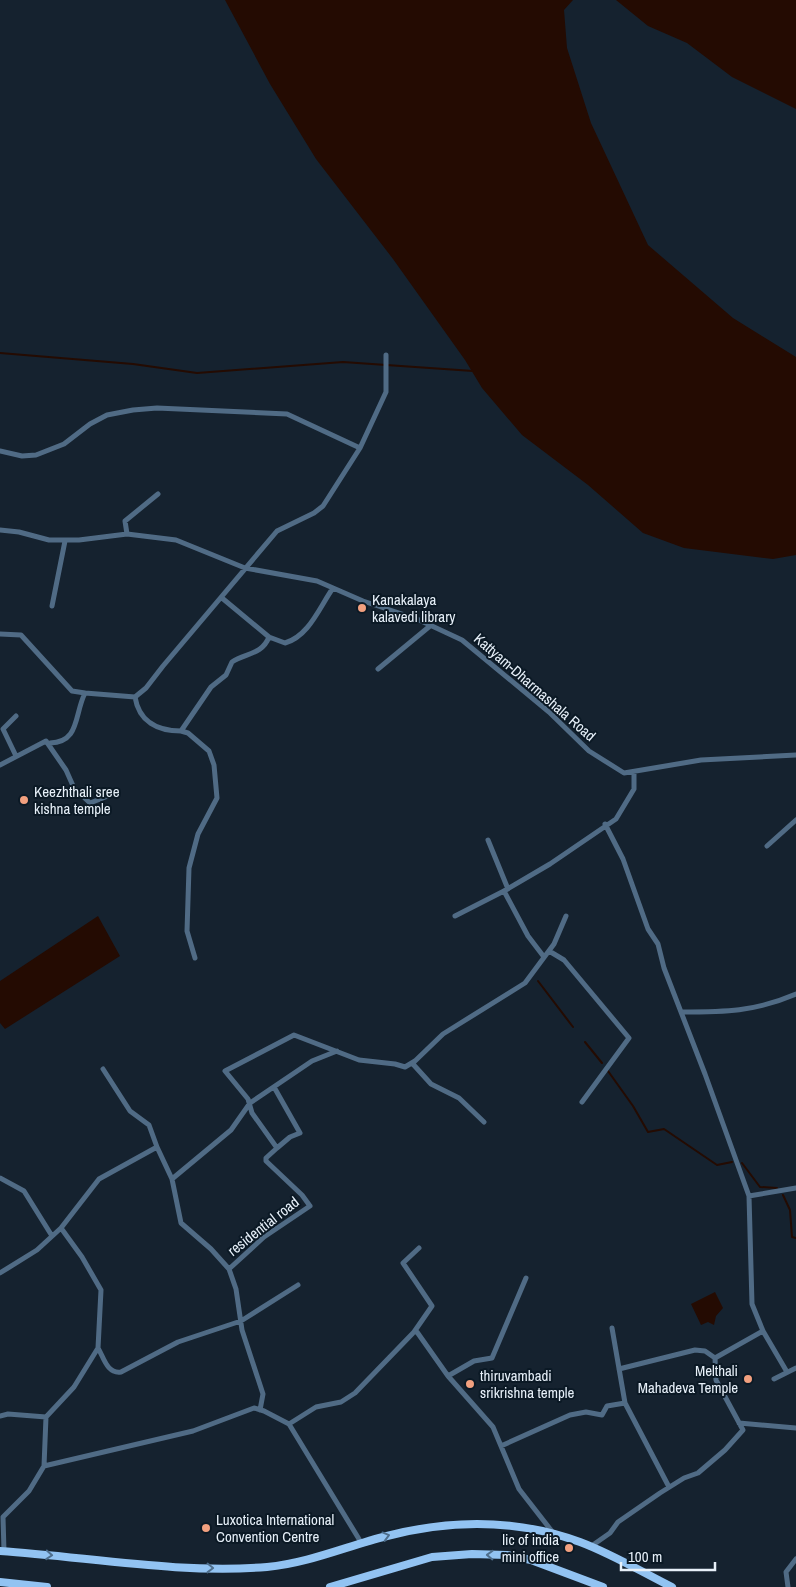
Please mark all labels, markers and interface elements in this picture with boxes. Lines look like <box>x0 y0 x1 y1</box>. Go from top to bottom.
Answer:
place label: Kanakalaya kalavedi library <box>372 589 456 627</box>
marker: Kanakalaya kalavedi library <box>356 602 368 614</box>
street label: Kattyam-Dharmashala Road <box>470 628 600 746</box>
place label: Keezhthali sree kishna temple <box>34 781 120 819</box>
marker: Keezhthali sree kishna temple <box>18 794 30 806</box>
street label: residential road <box>223 1191 303 1261</box>
place label: Melthali Mahadeva Temple <box>638 1360 738 1398</box>
place label: thiruvambadi srikrishna temple <box>480 1365 574 1403</box>
marker: Melthali Mahadeva Temple <box>742 1373 754 1385</box>
marker: thiruvambadi srikrishna temple <box>464 1378 476 1390</box>
place label: Luxotica International Convention Centre <box>216 1509 334 1547</box>
marker: Luxotica International Convention Centre <box>200 1522 212 1534</box>
place label: lic of india mini office <box>502 1529 559 1567</box>
one-way arrow <box>382 1532 390 1542</box>
scale bar <box>621 1540 715 1572</box>
marker: lic of india mini office <box>563 1542 575 1554</box>
text: 100 m <box>628 1546 662 1567</box>
one-way arrow <box>45 1549 53 1560</box>
one-way arrow <box>486 1549 494 1560</box>
one-way arrow <box>207 1563 215 1573</box>

